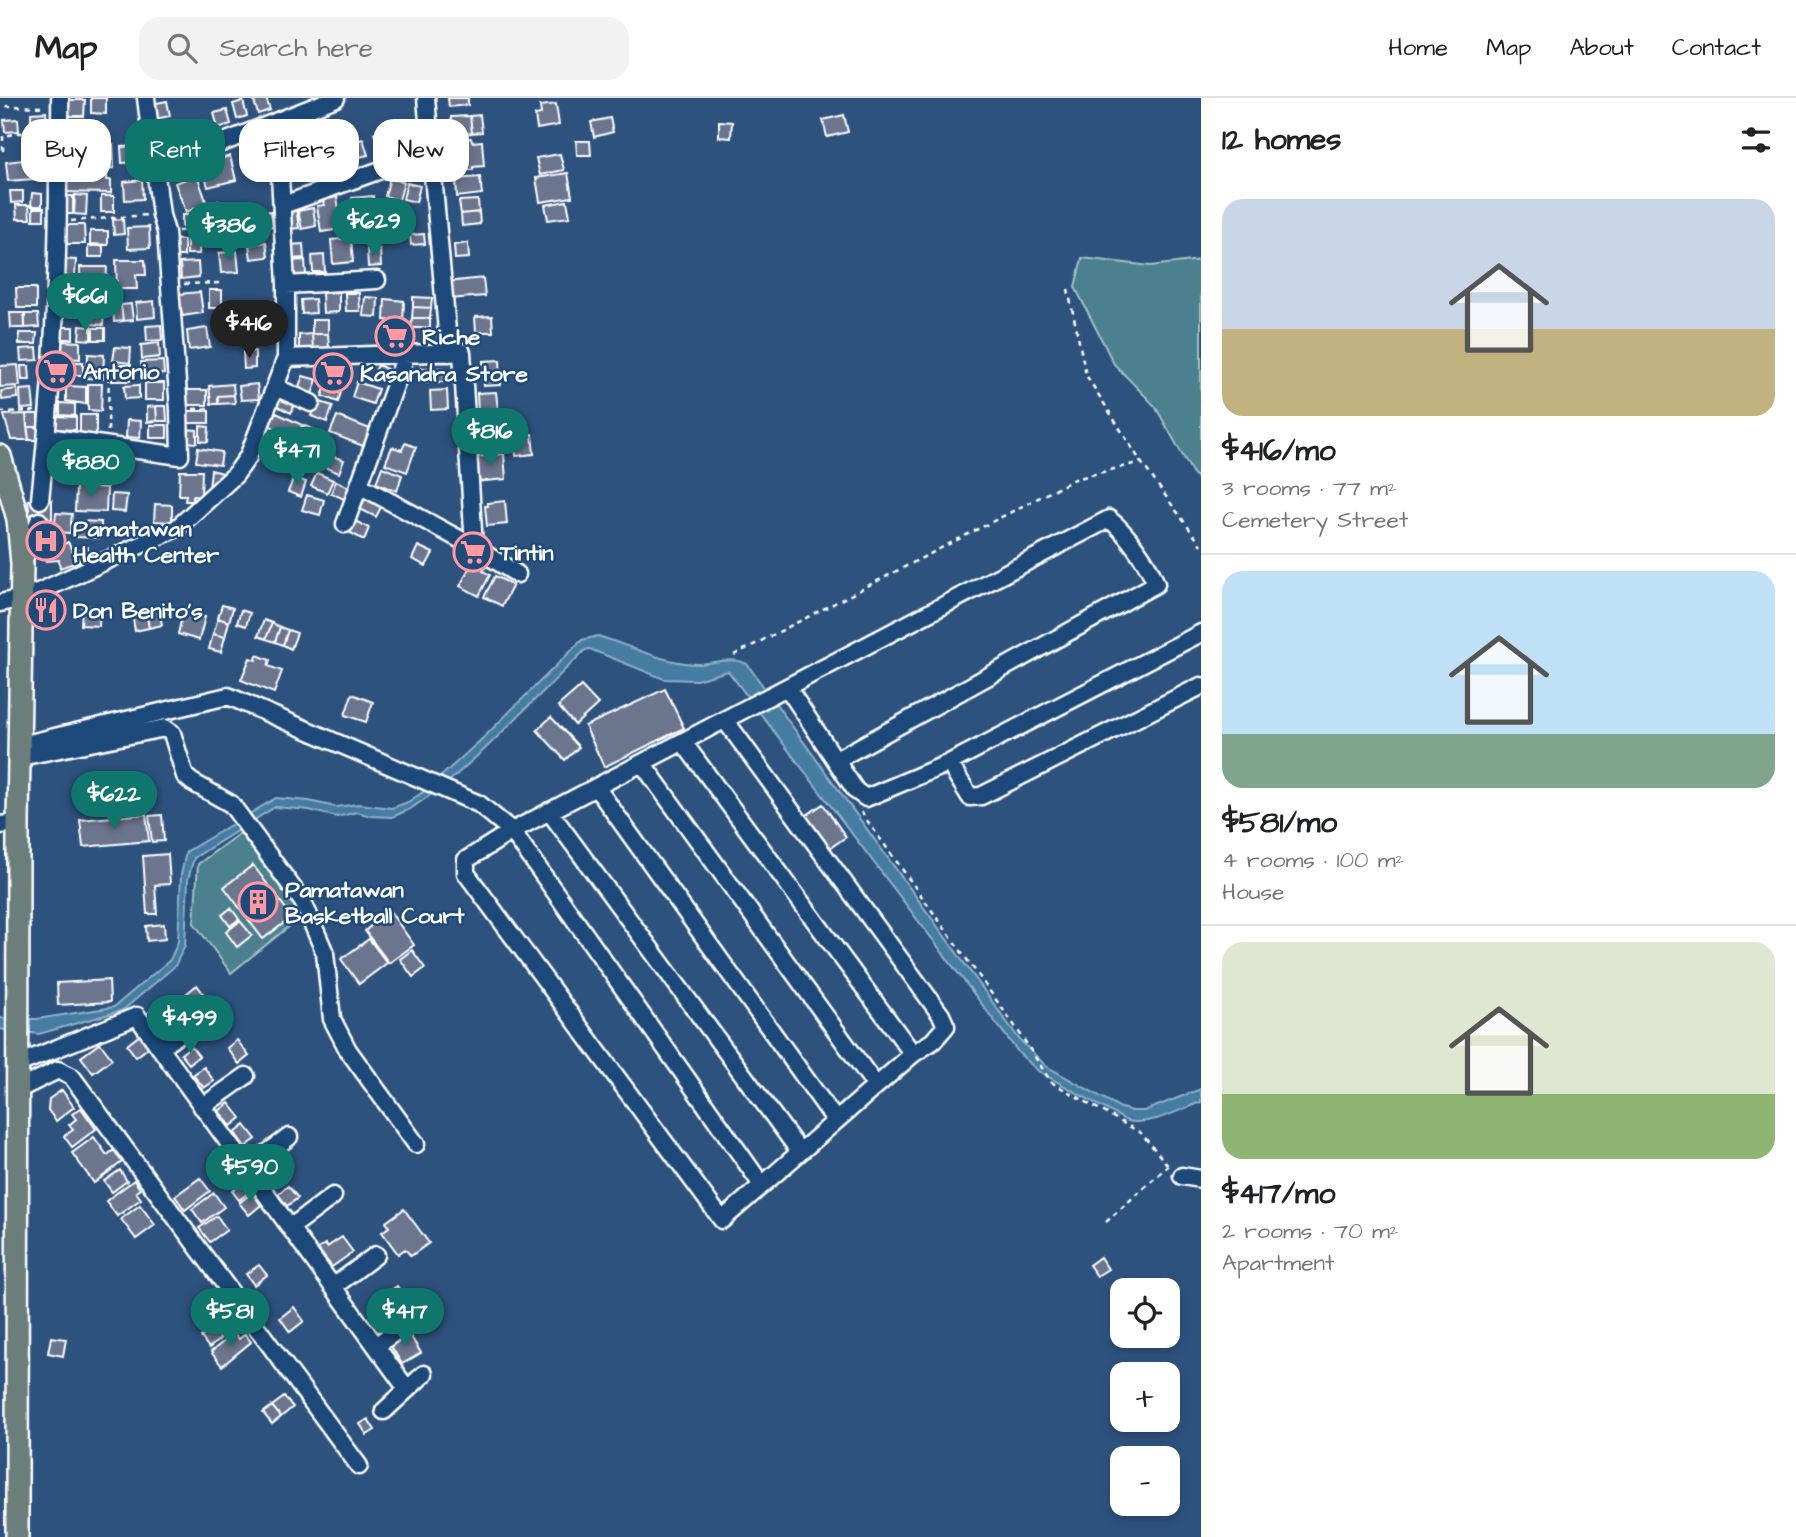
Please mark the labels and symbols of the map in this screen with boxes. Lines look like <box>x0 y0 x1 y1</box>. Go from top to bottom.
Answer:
pin: $629 <box>333 198 415 258</box>
pin: $386 <box>188 202 270 262</box>
pin: $661 <box>44 274 126 333</box>
pin: $416 <box>208 300 290 360</box>
supermarket icon: Riche <box>374 315 416 357</box>
place label: Riche <box>422 321 481 353</box>
supermarket icon: Antonio <box>35 350 77 392</box>
supermarket icon: Kasandra Store <box>312 352 354 394</box>
place label: Antonio <box>83 356 159 388</box>
place label: Kasandra Store <box>360 358 528 390</box>
pin: $816 <box>449 408 531 468</box>
pin: $471 <box>256 428 338 487</box>
pin: $880 <box>50 440 132 499</box>
place label: Pamatawan Health Center <box>73 513 220 571</box>
hospital icon: Pamatawan Health Center <box>25 520 67 562</box>
supermarket icon: Tintin <box>452 531 494 573</box>
place label: Tintin <box>499 537 554 569</box>
restaurant icon: Don Benito's <box>25 589 67 631</box>
place label: Don Benito's <box>73 595 203 627</box>
pin: $622 <box>73 772 155 831</box>
place label: Pamatawan Basketball Court <box>285 874 465 932</box>
building icon: Pamatawan Basketball Court <box>237 881 279 923</box>
pin: $499 <box>149 996 231 1055</box>
pin: $590 <box>209 1144 291 1204</box>
pin: $581 <box>189 1288 271 1348</box>
pin: $417 <box>364 1288 446 1348</box>

